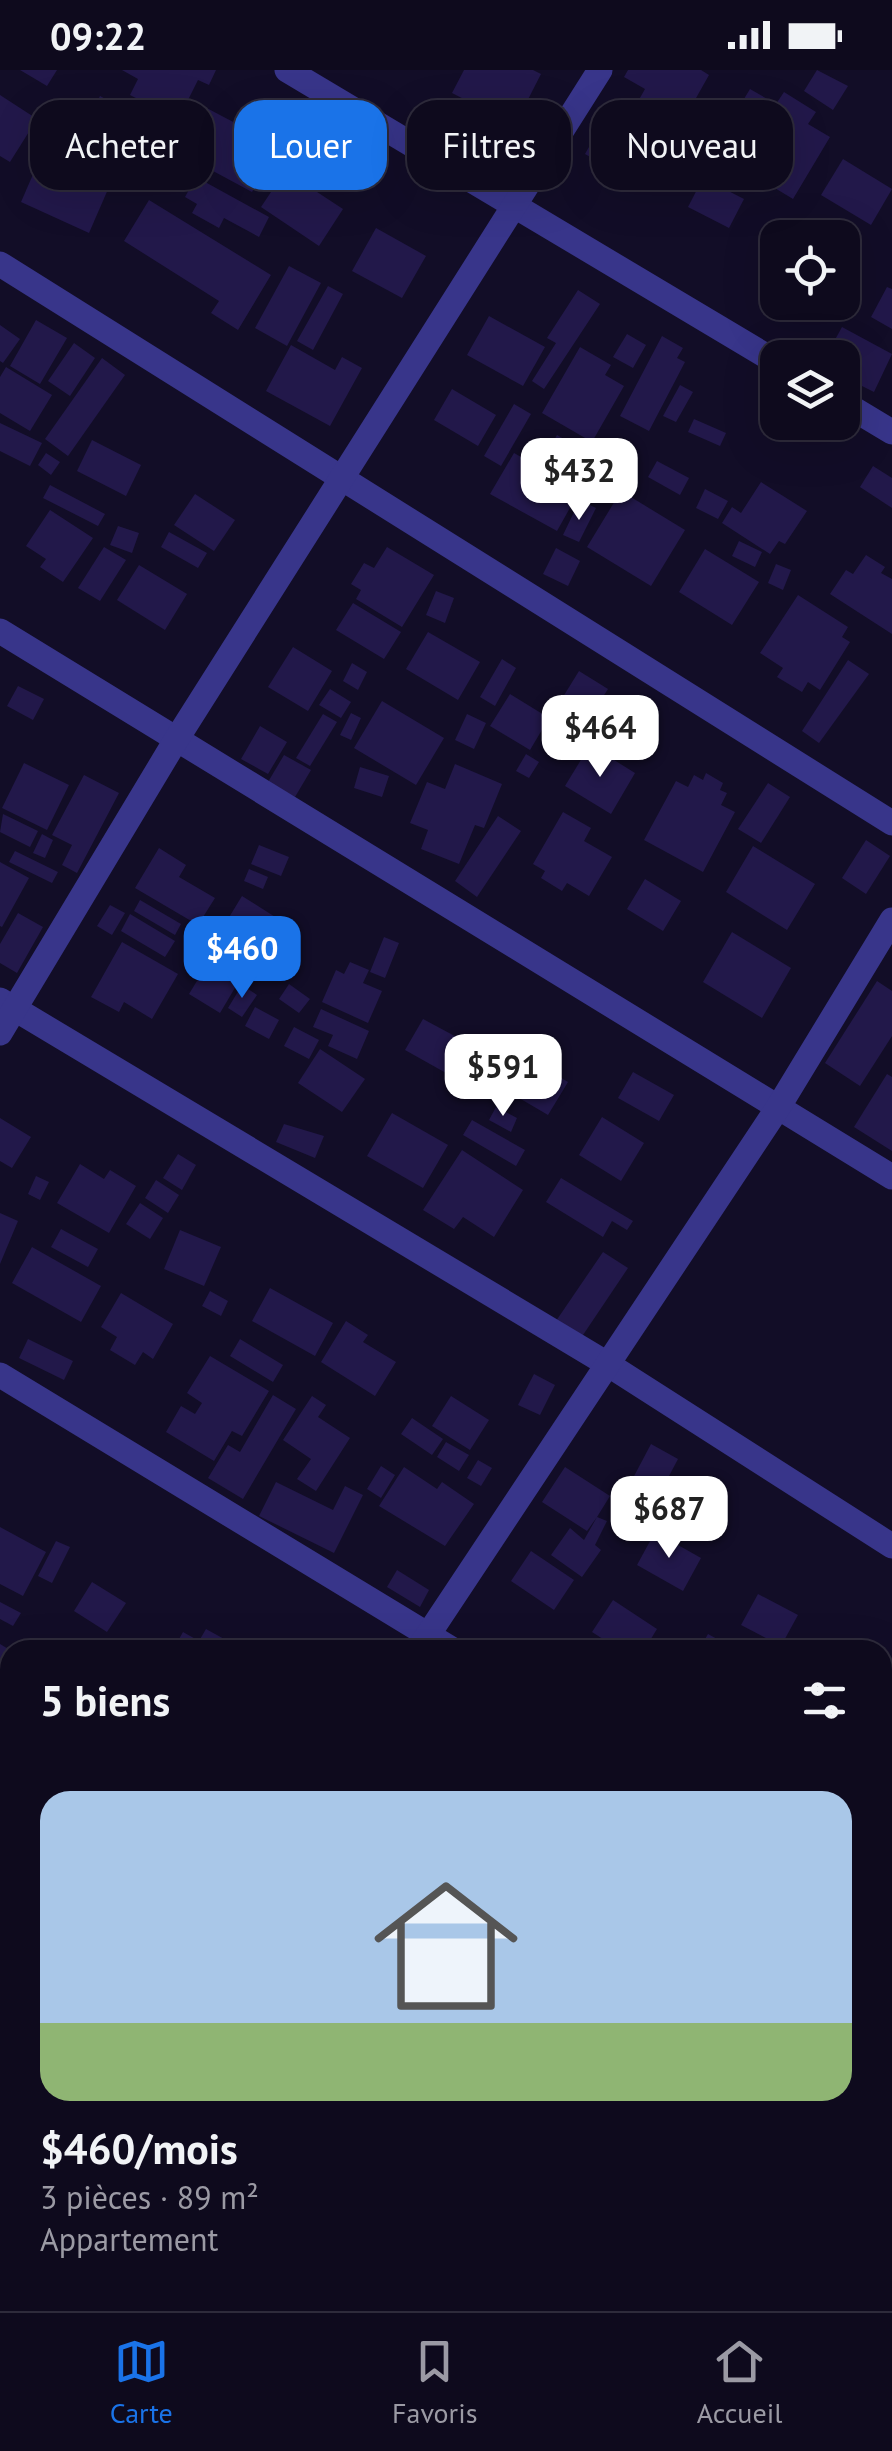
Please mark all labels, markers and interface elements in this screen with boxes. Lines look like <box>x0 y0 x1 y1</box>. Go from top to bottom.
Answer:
text: 09:22 <box>50 11 146 60</box>
chip: Acheter <box>30 100 214 190</box>
chip: Louer <box>234 100 387 190</box>
chip: Filtres <box>407 100 571 190</box>
chip: Nouveau <box>591 100 793 190</box>
map controls <box>760 220 860 440</box>
button: locate <box>760 220 860 320</box>
button: layers <box>760 340 860 440</box>
pin: $432 <box>520 438 638 523</box>
text: $432 <box>543 449 615 491</box>
pin: $464 <box>541 695 659 780</box>
text: $464 <box>564 706 636 748</box>
pin: $460 <box>183 916 301 1001</box>
text: $460 <box>206 927 278 969</box>
pin: $591 <box>444 1034 562 1119</box>
text: $591 <box>467 1045 539 1087</box>
pin: $687 <box>610 1476 728 1561</box>
text: $687 <box>633 1487 705 1529</box>
text: 5 biens <box>40 1673 170 1728</box>
icon: filters <box>797 1673 852 1728</box>
icon: home <box>356 1856 536 2036</box>
text: $460/mois <box>40 2121 238 2176</box>
text: 3 pièces · 89 m² <box>40 2176 259 2218</box>
text: Appartement <box>40 2218 218 2260</box>
tab: Carte <box>110 2334 173 2431</box>
tab: Favoris <box>392 2334 477 2431</box>
tab: Accueil <box>697 2334 782 2431</box>

